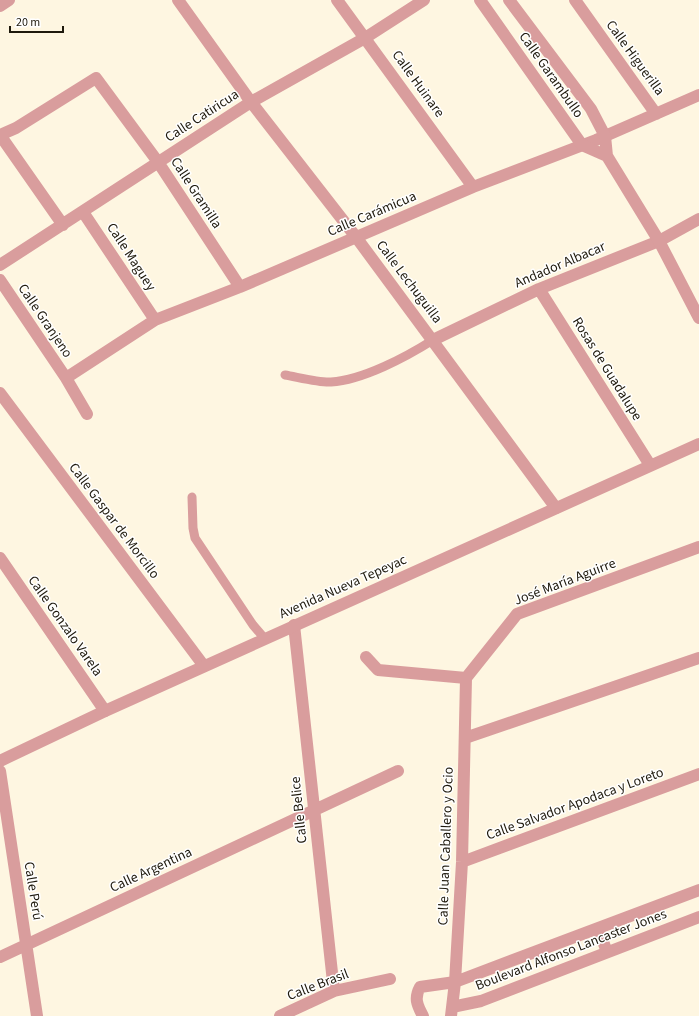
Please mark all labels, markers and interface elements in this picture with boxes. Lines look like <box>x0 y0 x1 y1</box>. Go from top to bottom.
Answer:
scale bar <box>10 8 63 34</box>
text: 20 m <box>16 14 40 31</box>
street label: Calle Higuerilla <box>601 16 669 100</box>
street label: Calle Garambullo <box>514 28 588 122</box>
street label: Calle Huinare <box>387 46 449 122</box>
street label: Calle Catiricua <box>161 85 243 147</box>
street label: Calle Gramilla <box>165 153 227 233</box>
street label: Calle Carámicua <box>325 186 419 242</box>
street label: Calle Maguey <box>102 219 161 295</box>
street label: Calle Lechuguilla <box>371 236 447 328</box>
street label: Andador Albacar <box>511 237 609 293</box>
street label: Calle Granjeno <box>13 280 77 362</box>
street label: Rosas de Guadalupe <box>567 313 647 425</box>
street label: Calle Gaspar de Morcillo <box>64 459 164 583</box>
street label: Avenida Nueva Tepeyac <box>276 550 410 624</box>
street label: José María Aguirre <box>511 553 619 611</box>
street label: Calle Gonzalo Varela <box>23 572 107 680</box>
street label: Calle Salvador Apodaca y Loreto <box>483 763 667 845</box>
street label: Calle Juan Caballero y Ocio <box>433 766 459 926</box>
street label: Calle Belice <box>286 776 312 844</box>
street label: Calle Argentina <box>107 842 195 898</box>
street label: Calle Perú <box>19 860 47 922</box>
street label: Boulevard Alfonso Lancaster Jones <box>472 904 670 996</box>
street label: Calle Brasil <box>284 964 352 1006</box>

